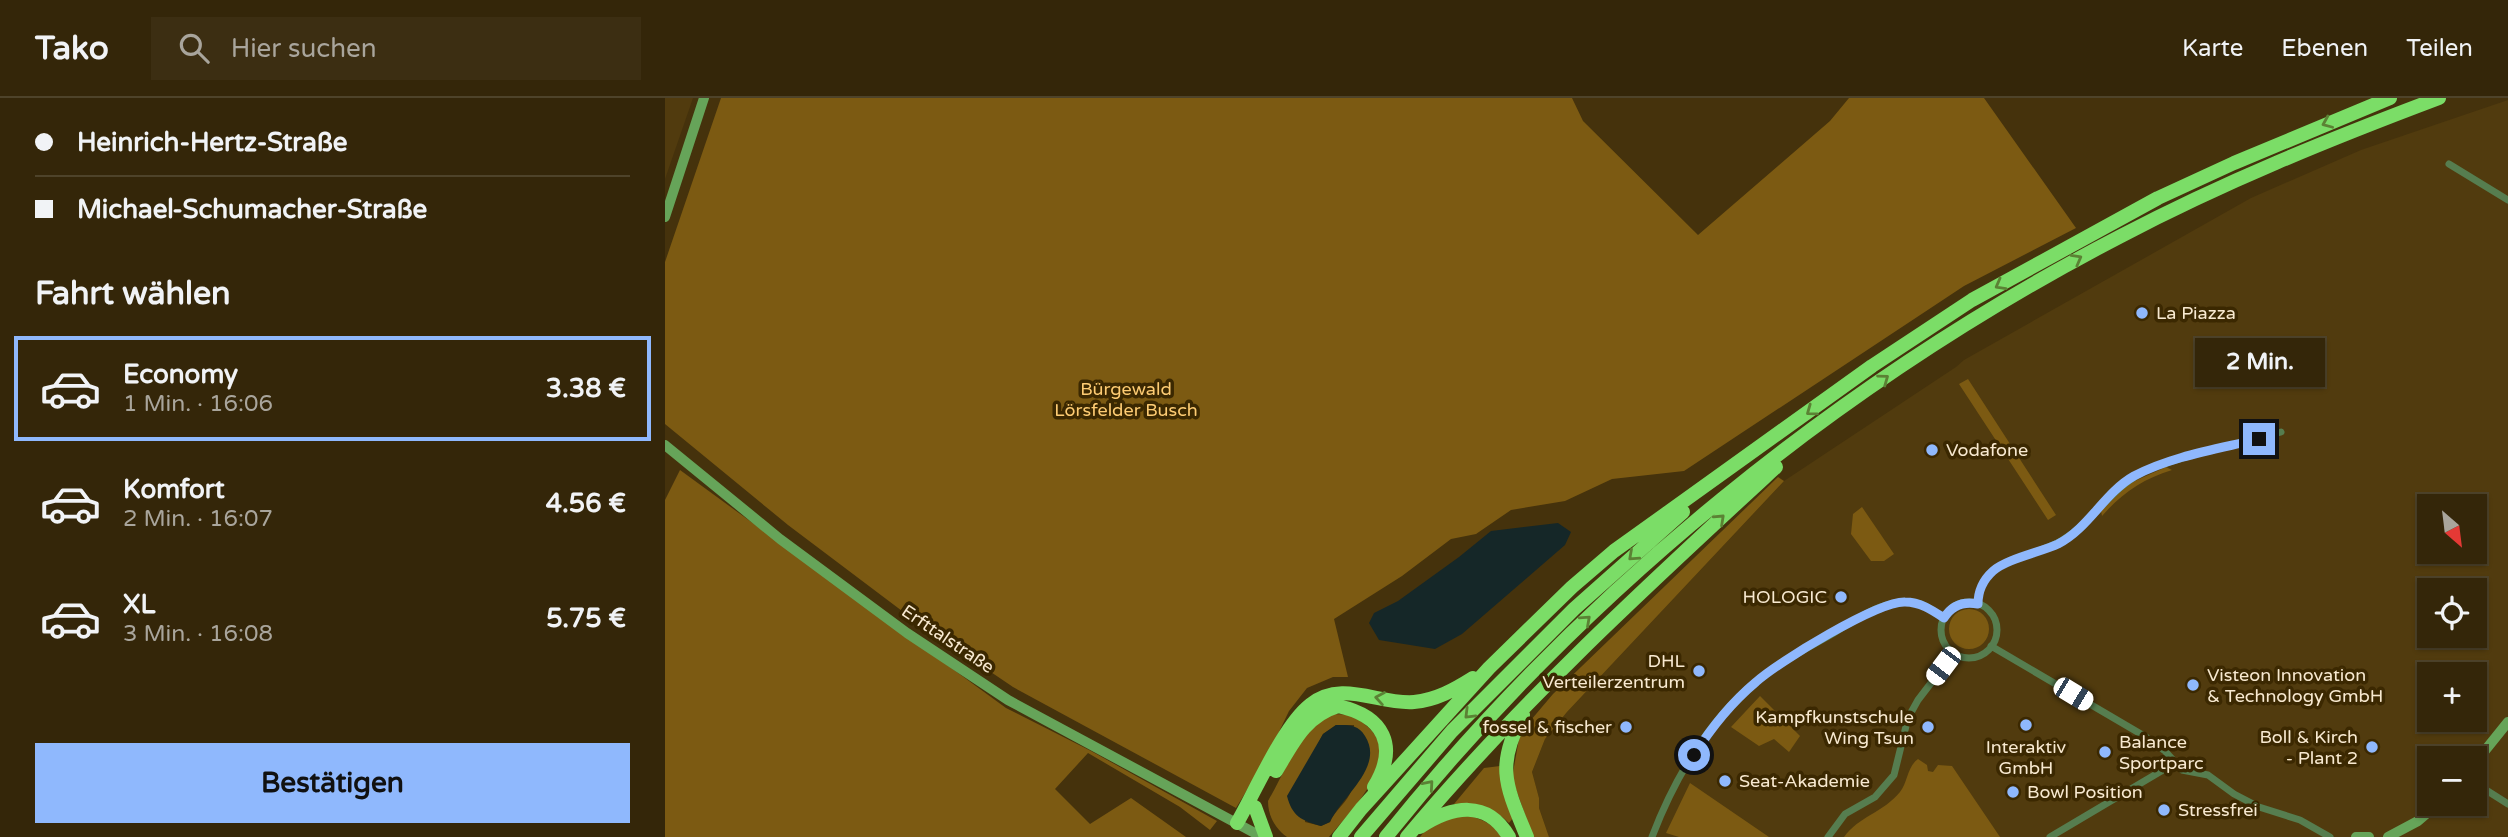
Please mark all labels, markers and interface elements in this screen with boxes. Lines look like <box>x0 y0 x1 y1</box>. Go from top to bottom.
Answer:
search box <box>151 17 641 80</box>
text: Tako <box>35 29 109 68</box>
icon: search <box>175 29 213 67</box>
text: Hier suchen <box>231 33 377 64</box>
text: Karte <box>2182 34 2243 63</box>
text: Ebenen <box>2281 34 2368 63</box>
text: Teilen <box>2406 34 2473 63</box>
one-way arrow <box>2322 115 2334 129</box>
text: Heinrich-Hertz-Straße <box>77 127 347 158</box>
text: Michael-Schumacher-Straße <box>77 194 427 225</box>
one-way arrow <box>2070 254 2082 268</box>
text: Fahrt wählen <box>35 275 231 313</box>
one-way arrow <box>1995 277 2007 290</box>
place label: La Piazza <box>2156 302 2236 324</box>
marker: La Piazza <box>2134 305 2150 321</box>
callout: 2 Min. <box>2194 338 2324 386</box>
text: 2 Min. <box>2226 348 2294 376</box>
icon: car <box>39 357 102 420</box>
text: Economy <box>123 359 238 390</box>
text: 3.38 € <box>546 373 626 404</box>
one-way arrow <box>1876 375 1889 387</box>
park label: Bürgewald Lörsfelder Busch <box>1054 378 1198 421</box>
text: 1 Min. · 16:06 <box>123 390 273 418</box>
one-way arrow <box>1806 403 1819 415</box>
route end <box>2243 423 2275 455</box>
place label: Vodafone <box>1946 439 2028 461</box>
marker: Vodafone <box>1924 442 1940 458</box>
icon: car <box>39 472 102 535</box>
text: Komfort <box>123 474 225 505</box>
text: 4.56 € <box>546 488 626 519</box>
north arrow <box>2417 494 2487 564</box>
map controls <box>2417 494 2487 816</box>
text: 2 Min. · 16:07 <box>123 505 273 533</box>
one-way arrow <box>1712 515 1725 527</box>
one-way arrow <box>1628 548 1641 560</box>
button: locate <box>2417 578 2487 648</box>
place label: HOLOGIC <box>1743 586 1827 608</box>
icon: car <box>39 587 102 650</box>
text: XL <box>123 589 155 620</box>
marker: HOLOGIC <box>1833 589 1849 605</box>
street label: Erfttalstraße <box>898 600 998 678</box>
text: 5.75 € <box>546 603 626 634</box>
one-way arrow <box>1578 616 1591 628</box>
text: 3 Min. · 16:08 <box>123 620 273 648</box>
car <box>1922 643 1965 689</box>
place label: DHL Verteilerzentrum <box>1542 650 1686 693</box>
button: + <box>2417 662 2487 732</box>
marker: DHL Verteilerzentrum <box>1691 663 1707 679</box>
place label: Visteon Innovation & Technology GmbH <box>2207 664 2383 707</box>
car <box>2050 674 2097 714</box>
marker: Visteon Innovation & Technology GmbH <box>2185 677 2201 693</box>
one-way arrow <box>1374 691 1386 706</box>
one-way arrow <box>1465 705 1478 718</box>
place label: Kampfkunstschule Wing Tsun <box>1755 706 1914 749</box>
place label: fossel & fischer <box>1482 716 1612 738</box>
marker: Interaktiv GmbH <box>2018 717 2034 733</box>
marker: fossel & fischer <box>1618 719 1634 735</box>
marker: Kampfkunstschule Wing Tsun <box>1920 719 1936 735</box>
place label: Boll & Kirch - Plant 2 <box>2259 726 2358 769</box>
place label: Balance Sportparc <box>2119 731 2204 774</box>
place label: Interaktiv GmbH <box>1986 736 2067 779</box>
route start <box>1678 739 1710 771</box>
marker: Boll & Kirch - Plant 2 <box>2364 739 2380 755</box>
button: Bestätigen <box>35 743 630 823</box>
marker: Balance Sportparc <box>2097 744 2113 760</box>
button: − <box>2417 746 2487 816</box>
place label: Seat-Akademie <box>1739 770 1870 792</box>
marker: Seat-Akademie <box>1717 773 1733 789</box>
one-way arrow <box>1421 780 1433 793</box>
place label: Bowl Position <box>2027 781 2143 803</box>
marker: Bowl Position <box>2005 784 2021 800</box>
place label: Stressfrei <box>2178 799 2258 821</box>
marker: Stressfrei <box>2156 802 2172 818</box>

